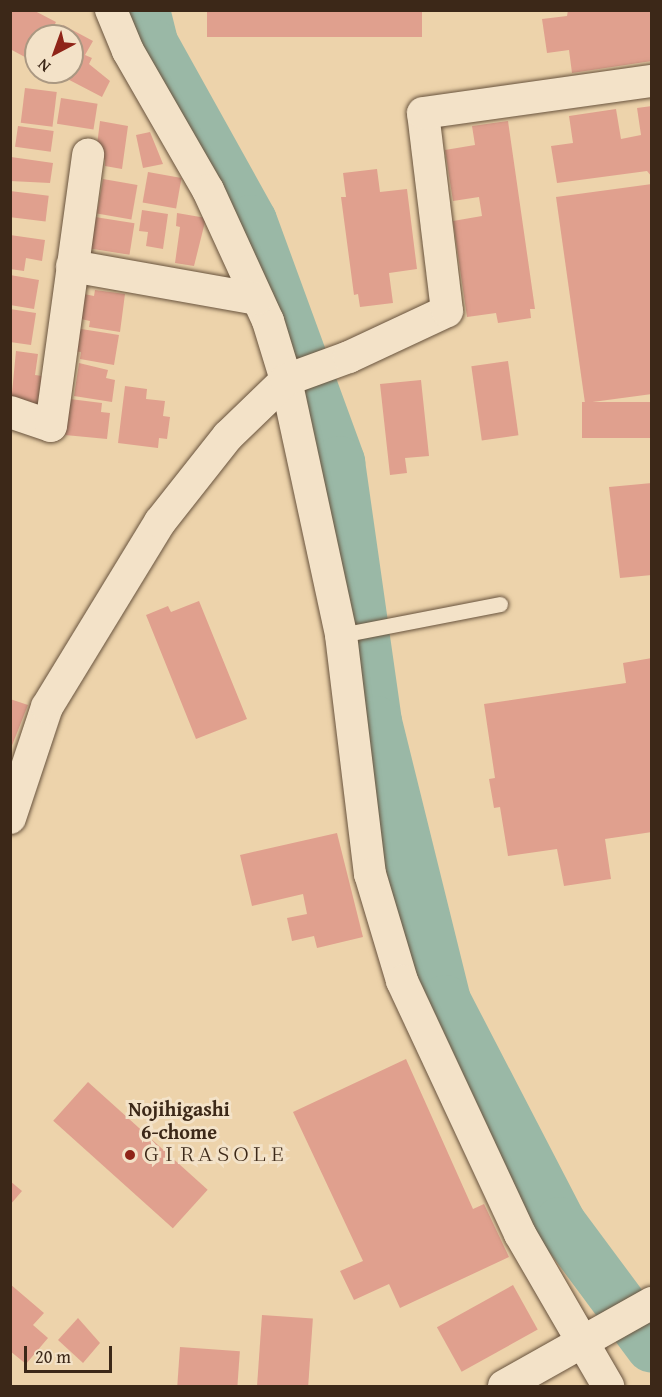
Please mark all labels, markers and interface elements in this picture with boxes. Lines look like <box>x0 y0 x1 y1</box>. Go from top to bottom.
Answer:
north arrow <box>24 24 84 84</box>
text: N <box>32 54 55 79</box>
district label: Nojihigashi 6-chome <box>128 1096 230 1143</box>
place label: ＧＩＲＡＳＯＬＥ <box>142 1144 286 1166</box>
marker: ＧＩＲＡＳＯＬＥ <box>123 1148 137 1162</box>
scale bar <box>27 1334 116 1372</box>
text: 20 m <box>35 1343 71 1370</box>

